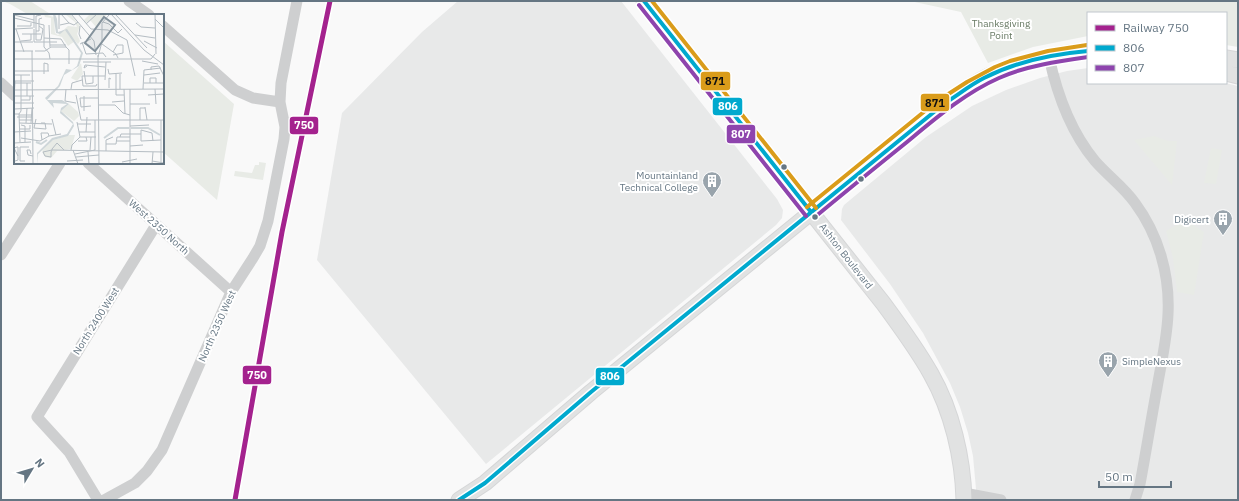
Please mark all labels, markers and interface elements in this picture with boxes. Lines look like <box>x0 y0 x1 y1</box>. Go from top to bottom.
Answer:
legend <box>1087 12 1227 84</box>
inset map <box>14 14 164 164</box>
park label: Thanksgiving Point <box>972 17 1031 42</box>
text: Railway 750 <box>1123 20 1189 35</box>
text: 806 <box>1123 40 1145 55</box>
text: 807 <box>1123 60 1145 75</box>
line badge: 871 <box>700 71 731 91</box>
text: 871 <box>705 74 725 88</box>
line badge: 871 <box>920 93 950 112</box>
text: 871 <box>925 96 945 110</box>
line badge: 806 <box>712 97 743 116</box>
text: 806 <box>718 99 738 113</box>
line badge: 750 <box>289 116 319 135</box>
text: 750 <box>294 118 314 132</box>
line badge: 807 <box>726 124 756 144</box>
text: 807 <box>731 127 751 141</box>
unlabelled marker <box>779 162 789 172</box>
place label: Mountainland Technical College <box>620 169 698 194</box>
building icon: Mountainland Technical College <box>701 170 723 198</box>
unlabelled marker <box>856 174 866 184</box>
street label: West 2350 North <box>126 196 192 258</box>
building icon: Digicert <box>1212 208 1234 236</box>
unlabelled marker <box>810 212 820 222</box>
place label: Digicert <box>1174 213 1209 226</box>
street label: Ashton Boulevard <box>816 221 876 291</box>
street label: North 2400 West <box>70 285 122 357</box>
street label: North 2350 West <box>195 288 239 364</box>
building icon: SimpleNexus <box>1097 350 1119 378</box>
place label: SimpleNexus <box>1122 355 1181 368</box>
line badge: 750 <box>242 365 272 385</box>
line badge: 806 <box>595 367 625 386</box>
text: 750 <box>247 368 267 382</box>
text: 806 <box>600 369 620 383</box>
north arrow <box>12 449 52 489</box>
text: N <box>32 455 48 470</box>
scale bar <box>1099 463 1171 489</box>
text: 50 m <box>1105 469 1133 484</box>

